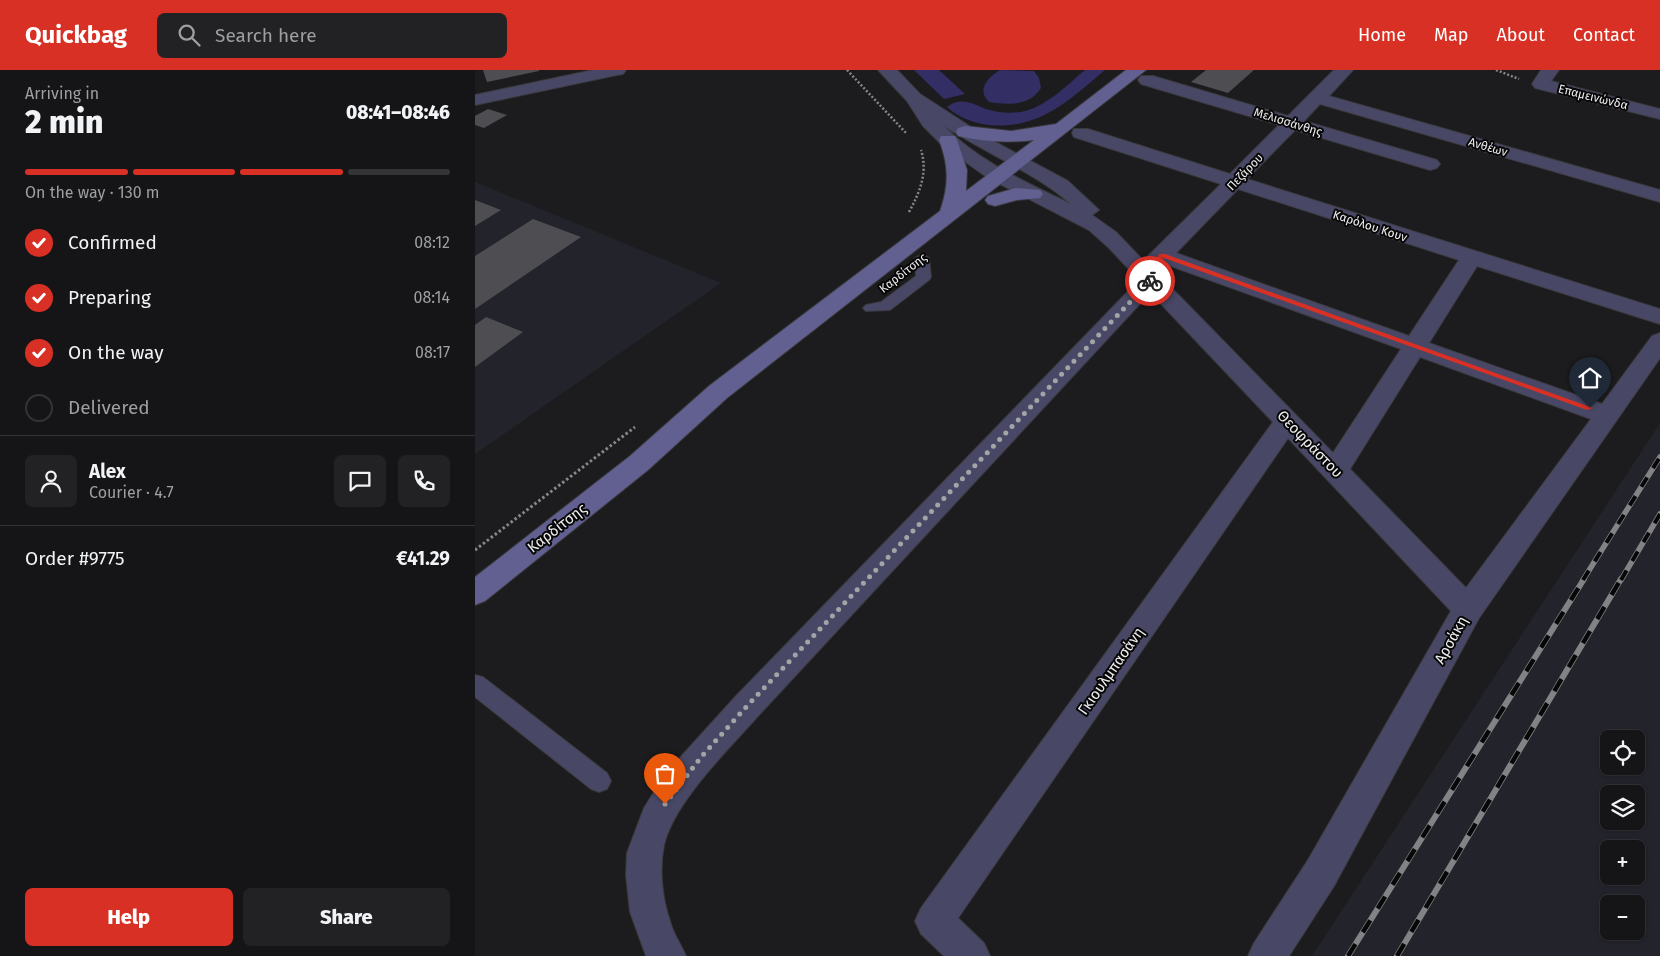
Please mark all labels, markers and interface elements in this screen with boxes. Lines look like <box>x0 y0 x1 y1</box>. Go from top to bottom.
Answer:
search box <box>157 13 507 58</box>
text: Quickbag <box>25 21 127 49</box>
icon: search <box>175 21 203 49</box>
text: Search here <box>215 24 317 47</box>
text: Home <box>1358 24 1406 46</box>
text: Map <box>1434 24 1468 46</box>
text: About <box>1496 24 1545 46</box>
text: Contact <box>1573 24 1635 46</box>
street label: Επαμεινώνδα <box>1557 82 1629 112</box>
text: Arriving in <box>25 84 99 103</box>
text: 08:41–08:46 <box>346 101 450 124</box>
text: 2 min <box>25 103 103 141</box>
street label: Μελισσάνθης <box>1252 105 1324 139</box>
street label: Ανθέων <box>1467 135 1509 159</box>
street label: Πεζάρου <box>1224 151 1266 193</box>
text: On the way · 130 m <box>25 183 160 202</box>
street label: Καρόλου Κουν <box>1331 207 1409 245</box>
icon: check <box>25 229 53 257</box>
text: Confirmed <box>68 231 157 254</box>
text: 08:12 <box>414 233 450 252</box>
street label: Καρδίτσης <box>877 250 930 296</box>
courier <box>1125 256 1175 306</box>
icon: bike <box>1136 267 1164 295</box>
icon: check <box>25 284 53 312</box>
text: Preparing <box>68 286 151 309</box>
text: 08:14 <box>414 288 450 307</box>
icon: check <box>25 339 53 367</box>
text: On the way <box>68 341 164 364</box>
text: 08:17 <box>415 343 450 362</box>
pin <box>1569 357 1611 408</box>
icon: home <box>1576 364 1604 392</box>
text: Delivered <box>68 396 150 419</box>
street label: Θεοφράστου <box>1273 407 1347 481</box>
button: person <box>25 455 77 507</box>
button: chat <box>334 455 386 507</box>
button: phone <box>398 455 450 507</box>
text: Alex <box>89 460 126 483</box>
text: Courier · 4.7 <box>89 483 174 502</box>
street label: Καρδίτσης <box>524 499 590 557</box>
text: Order #9775 <box>25 547 125 570</box>
text: €41.29 <box>396 547 450 570</box>
street label: Αρσάκη <box>1431 613 1471 667</box>
street label: Γκιουλμπασάνη <box>1074 624 1148 718</box>
map controls <box>1600 730 1645 940</box>
button: locate <box>1600 730 1645 775</box>
pin <box>644 753 686 804</box>
icon: bag <box>651 760 679 788</box>
button: layers <box>1600 785 1645 830</box>
button: + <box>1600 840 1645 885</box>
button: Help <box>25 888 233 946</box>
button: Share <box>243 888 450 946</box>
button: − <box>1600 895 1645 940</box>

